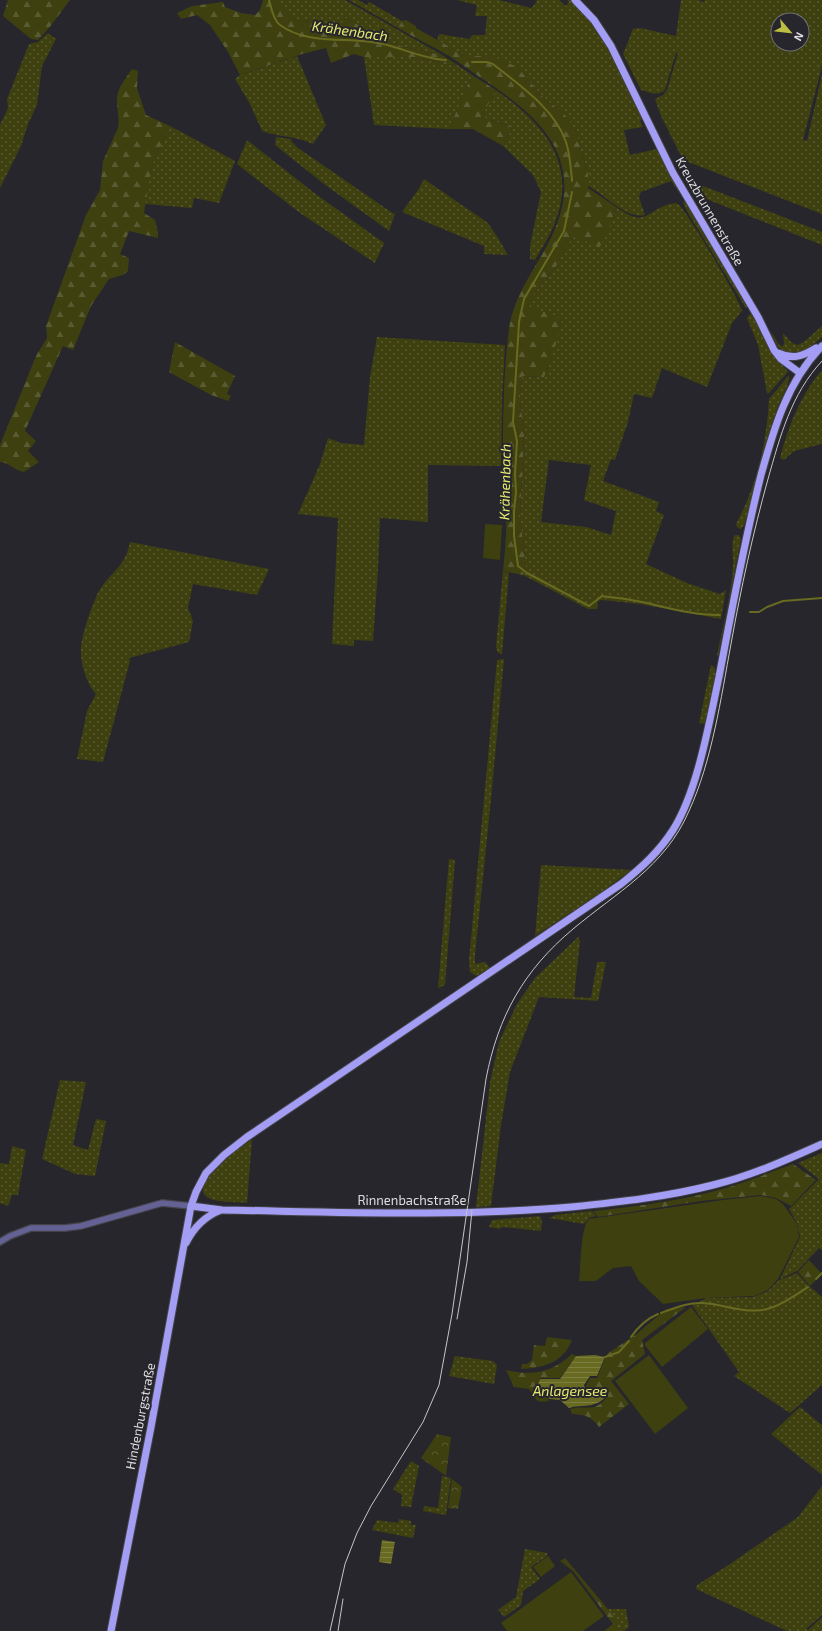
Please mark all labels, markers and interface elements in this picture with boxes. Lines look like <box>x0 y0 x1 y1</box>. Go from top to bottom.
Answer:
north arrow <box>770 12 810 52</box>
water label: Krähenbach <box>311 17 389 44</box>
text: N <box>792 30 807 44</box>
street label: Kreuzbrunnenstraße <box>672 154 748 268</box>
water label: Krähenbach <box>495 444 514 520</box>
street label: Rinnenbachstraße <box>357 1192 467 1208</box>
street label: Hindenburgstraße <box>122 1361 158 1471</box>
water label: Anlagensee <box>532 1382 608 1399</box>

